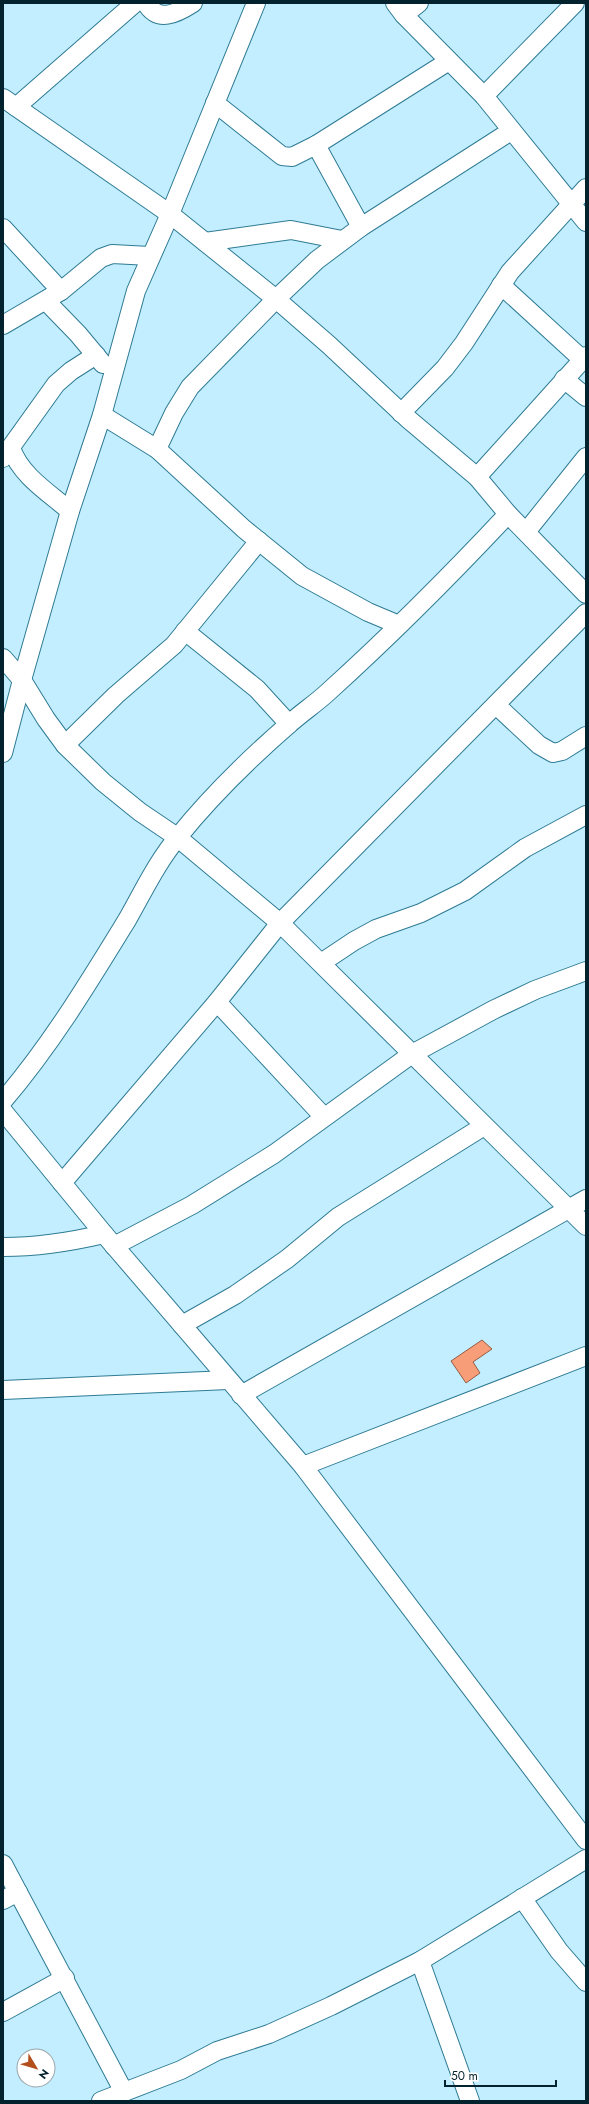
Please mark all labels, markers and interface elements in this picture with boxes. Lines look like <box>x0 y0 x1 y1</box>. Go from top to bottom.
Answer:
north arrow <box>16 2048 56 2088</box>
scale bar <box>445 2062 556 2088</box>
text: N <box>35 2066 53 2083</box>
text: 50 m <box>451 2067 478 2085</box>

